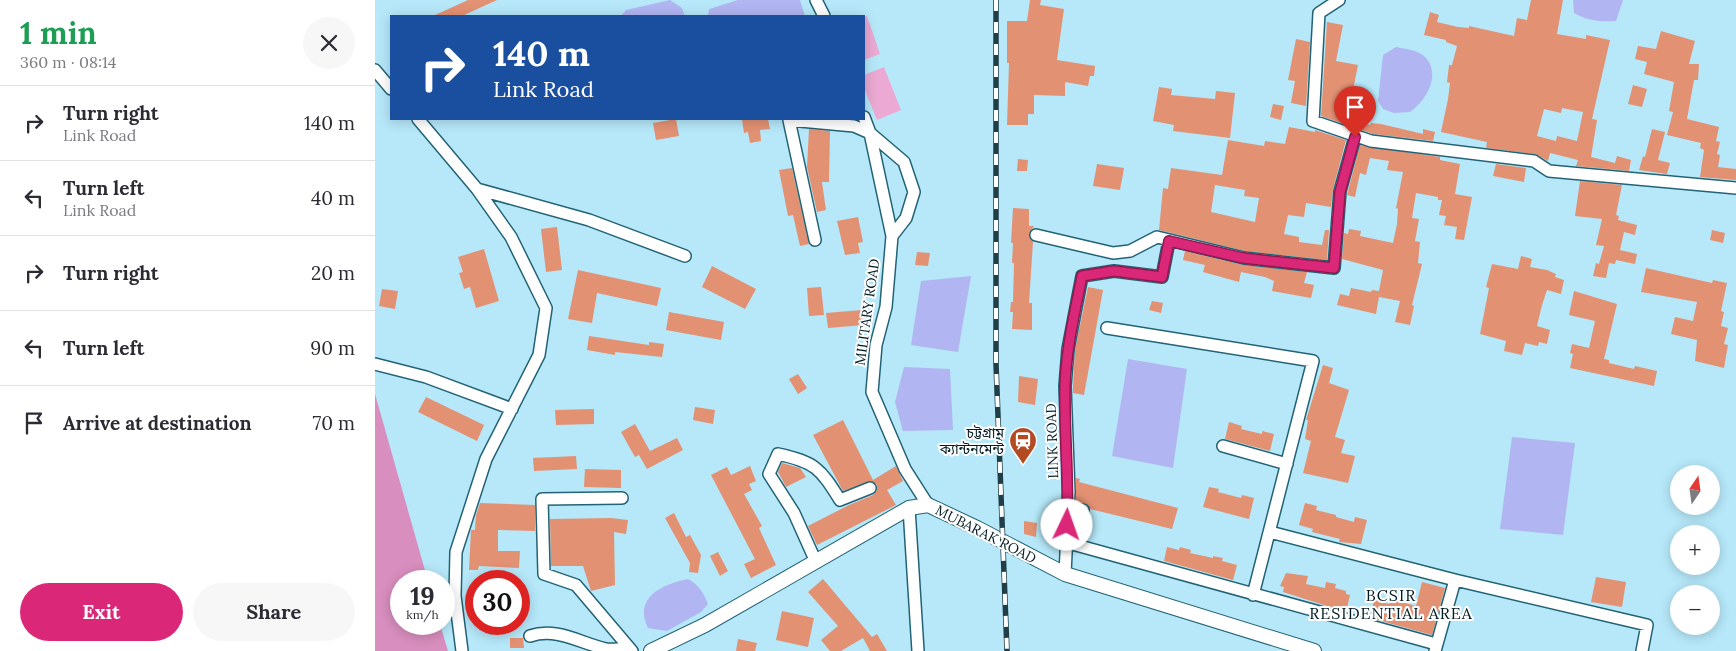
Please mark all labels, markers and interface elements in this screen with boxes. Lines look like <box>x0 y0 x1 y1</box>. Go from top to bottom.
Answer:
text: 1 min <box>20 14 97 52</box>
button: close <box>303 17 355 69</box>
text: 140 m <box>493 31 590 76</box>
icon: right <box>410 35 475 100</box>
text: 360 m · 08:14 <box>20 52 116 72</box>
text: Link Road <box>493 75 594 103</box>
pin <box>1334 86 1376 137</box>
icon: arrive <box>1341 93 1369 121</box>
text: Turn right <box>63 101 159 125</box>
icon: right <box>20 109 48 137</box>
text: 140 m <box>304 111 355 135</box>
text: Link Road <box>63 125 136 145</box>
text: Turn left <box>63 176 144 200</box>
icon: left <box>20 184 48 212</box>
text: 40 m <box>311 186 355 210</box>
text: Link Road <box>63 200 136 220</box>
street label: MILITARY ROAD <box>851 257 883 367</box>
icon: right <box>20 259 48 287</box>
text: Turn right <box>63 261 159 285</box>
text: 20 m <box>311 261 355 285</box>
icon: left <box>20 334 48 362</box>
text: Turn left <box>63 336 144 360</box>
text: 90 m <box>310 336 355 360</box>
street label: LINK ROAD <box>1042 403 1062 479</box>
icon: arrive <box>20 409 48 437</box>
text: Arrive at destination <box>63 411 252 435</box>
text: 70 m <box>312 411 355 435</box>
place label: চট্টগ্রাম ক্যান্টনমেন্ট <box>939 424 1005 458</box>
station icon: চট্টগ্রাম ক্যান্টনমেন্ট <box>1008 426 1038 465</box>
north arrow <box>1670 465 1720 515</box>
map controls <box>1670 465 1720 635</box>
position arrow <box>1040 498 1092 550</box>
street label: MUBARAK ROAD <box>933 501 1039 567</box>
button: + <box>1670 525 1720 575</box>
speed limit sign: 30 <box>465 570 530 635</box>
text: 19 <box>410 580 435 612</box>
button: Exit <box>20 583 183 641</box>
button: Share <box>193 583 355 641</box>
district label: BCSIR RESIDENTIAL AREA <box>1309 585 1473 623</box>
button: − <box>1670 585 1720 635</box>
text: km/h <box>406 607 439 622</box>

